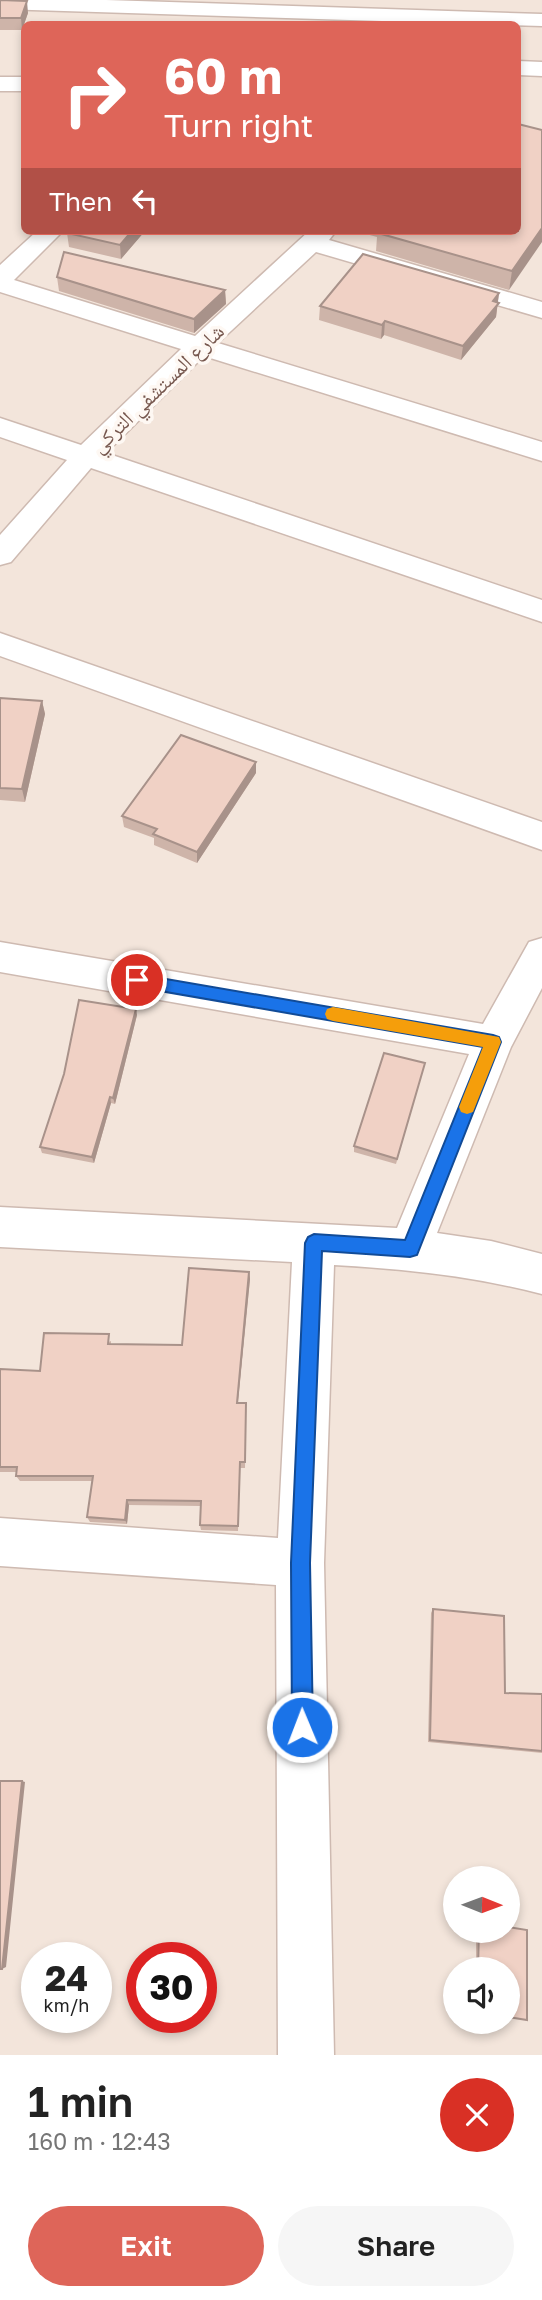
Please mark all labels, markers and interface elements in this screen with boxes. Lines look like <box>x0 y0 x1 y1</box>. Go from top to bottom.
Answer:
text: 60 m <box>164 46 282 105</box>
icon: right <box>49 49 140 140</box>
text: Turn right <box>164 106 313 144</box>
icon: left <box>126 182 164 220</box>
text: Then <box>49 186 112 217</box>
street label: شارع المستشفي التركي <box>85 318 232 461</box>
pin <box>107 950 167 1010</box>
icon: arrive <box>118 961 156 999</box>
position arrow <box>265 1690 339 1764</box>
north arrow <box>443 1866 520 1942</box>
map controls <box>443 1866 520 2034</box>
speed limit sign: 30 <box>126 1942 217 2033</box>
text: 24 <box>45 1957 88 1999</box>
button: sound <box>443 1957 520 2034</box>
text: km/h <box>44 1994 89 2016</box>
text: 1 min <box>28 2076 133 2126</box>
button: close <box>440 2078 514 2152</box>
text: 160 m · 12:43 <box>28 2127 171 2155</box>
button: Exit <box>28 2206 264 2286</box>
button: Share <box>278 2206 514 2286</box>

